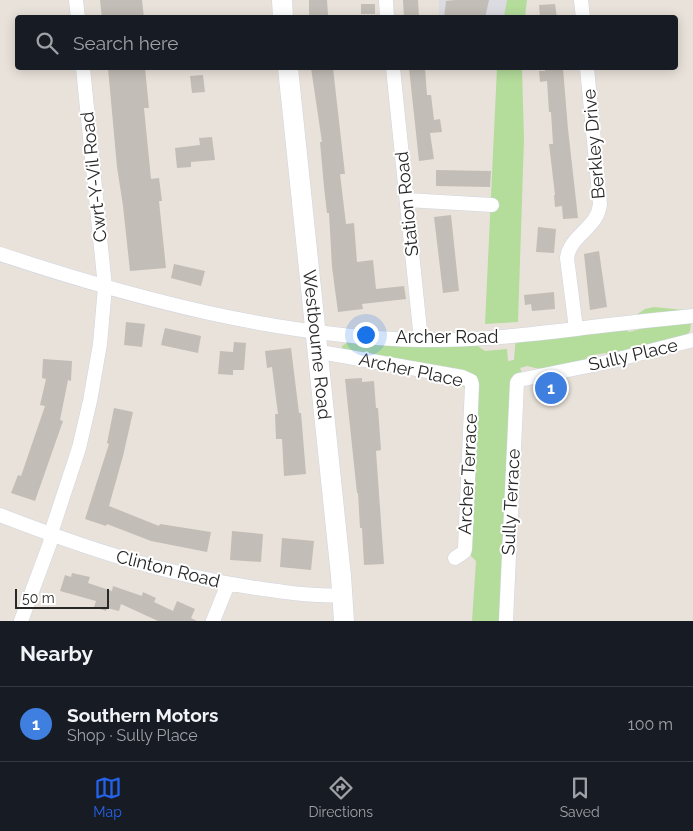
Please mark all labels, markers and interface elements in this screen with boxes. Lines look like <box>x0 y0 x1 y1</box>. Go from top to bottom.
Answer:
search box <box>15 15 678 70</box>
icon: search <box>33 29 61 57</box>
text: Search here <box>73 32 179 54</box>
street label: Berkley Drive <box>578 88 609 200</box>
street label: Cwrt-Y-Vil Road <box>76 111 111 243</box>
street label: Station Road <box>391 151 422 258</box>
street label: Westbourne Road <box>299 268 336 420</box>
your location <box>353 322 379 348</box>
street label: Archer Road <box>396 326 498 347</box>
street label: Sully Place <box>586 334 680 375</box>
street label: Archer Place <box>357 348 465 391</box>
pin: 1 <box>535 369 567 407</box>
street label: Archer Terrace <box>454 412 481 535</box>
street label: Sully Terrace <box>497 448 524 556</box>
street label: Clinton Road <box>114 545 222 592</box>
scale bar <box>15 586 109 609</box>
text: 50 m <box>22 590 55 606</box>
text: Nearby <box>20 641 93 666</box>
text: Southern Motors <box>67 704 218 726</box>
text: 1 <box>32 715 40 734</box>
text: 100 m <box>628 715 673 734</box>
text: Shop · Sully Place <box>67 726 198 745</box>
tab: Map <box>93 774 122 820</box>
tab: Directions <box>308 774 373 820</box>
tab: Saved <box>560 774 600 820</box>

